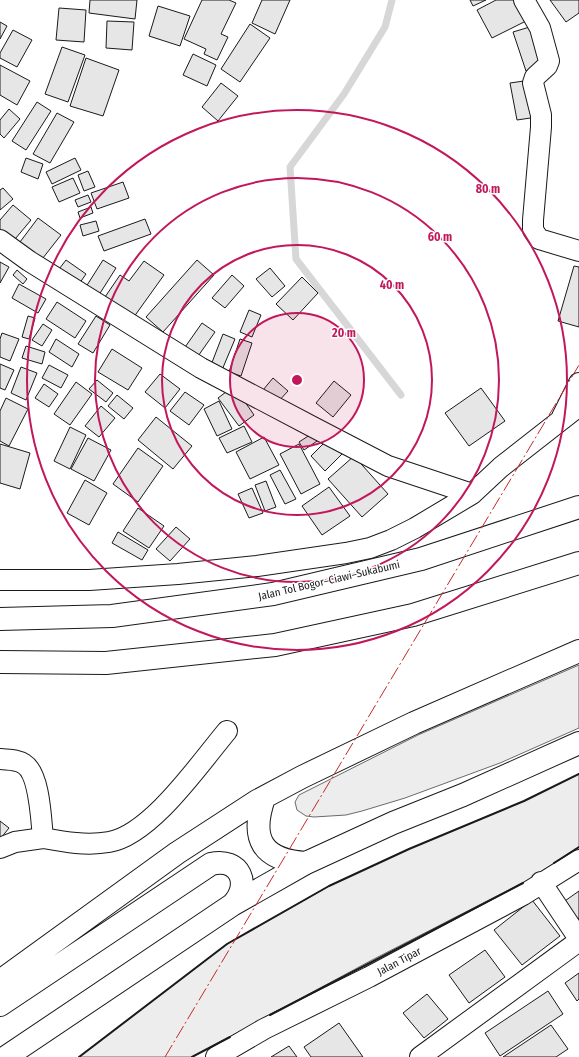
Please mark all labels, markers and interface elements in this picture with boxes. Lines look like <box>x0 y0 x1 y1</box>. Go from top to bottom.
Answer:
text: 80 m <box>476 182 500 196</box>
text: 60 m <box>428 230 452 244</box>
text: 40 m <box>380 278 404 292</box>
text: 20 m <box>331 326 356 340</box>
centre of rings <box>290 373 304 387</box>
street label: Jalan Tol Bogor–Ciawi–Sukabumi <box>257 558 401 603</box>
street label: Jalan Tipar <box>375 944 424 978</box>

